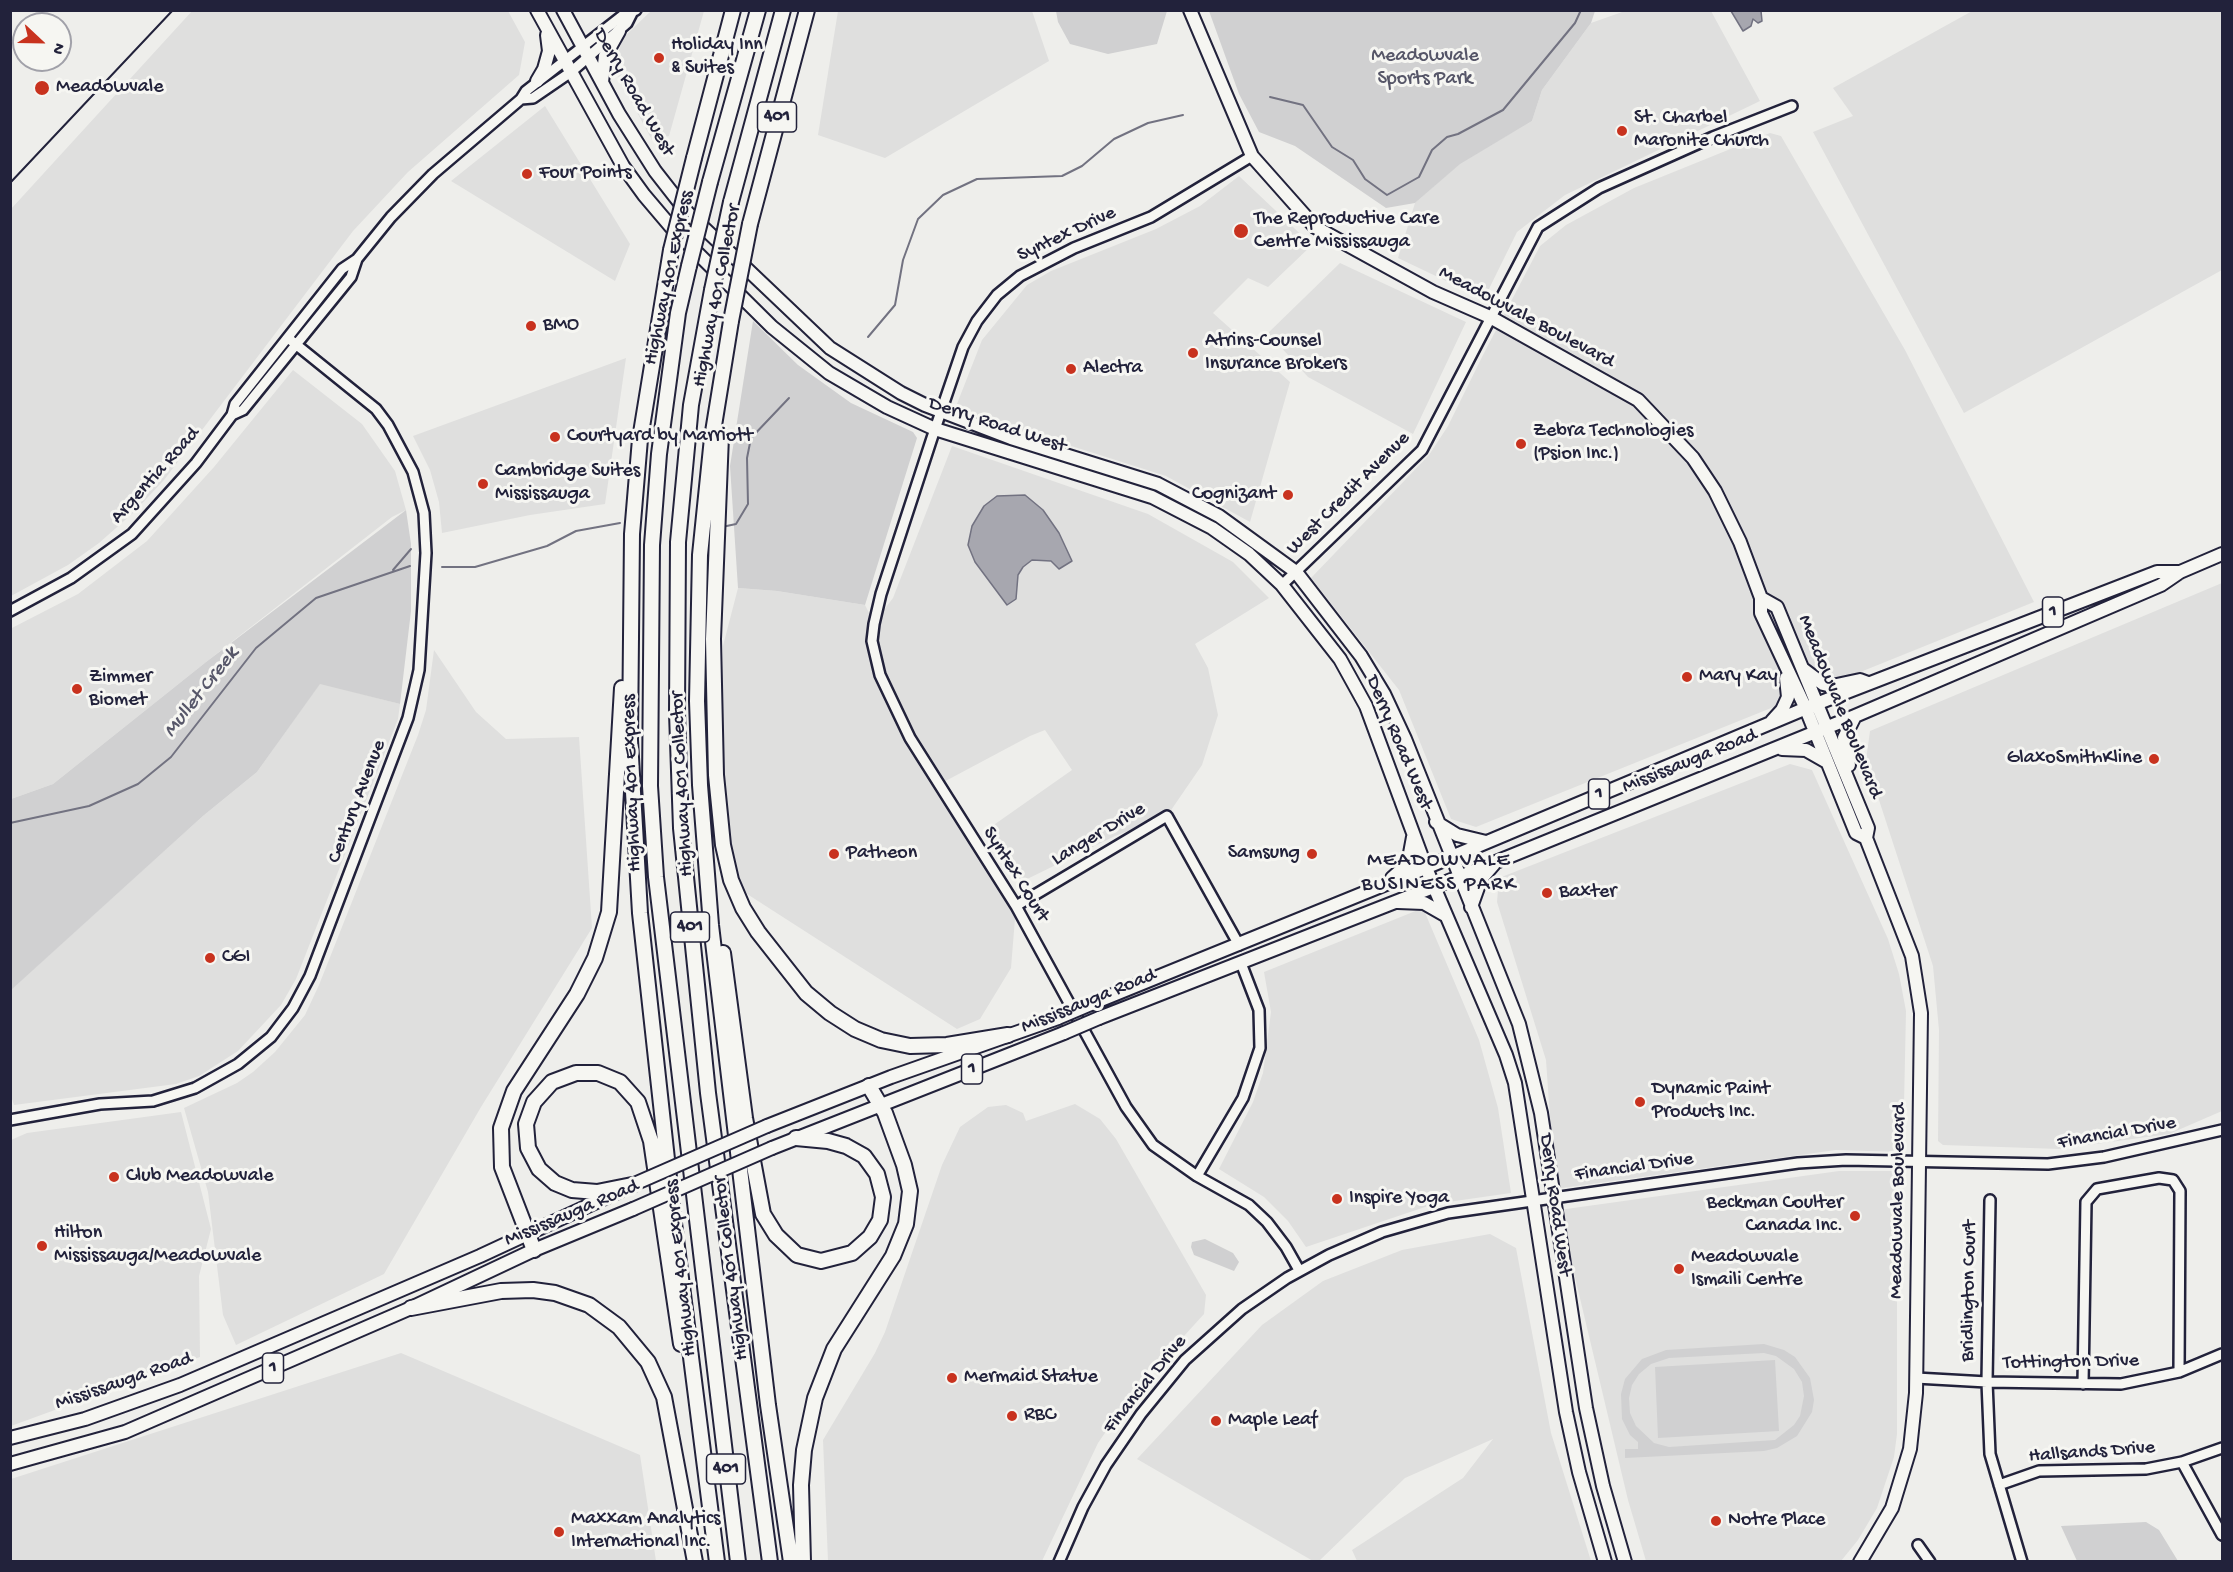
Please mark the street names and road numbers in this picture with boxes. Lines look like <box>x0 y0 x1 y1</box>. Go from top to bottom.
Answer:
street label: Derry Road West <box>587 25 679 161</box>
road number: 401 <box>758 102 796 132</box>
street label: Highway 401 Express <box>640 189 700 367</box>
street label: Syntex Drive <box>1014 202 1120 268</box>
street label: Highway 401 Collector <box>689 203 747 389</box>
street label: Meadowvale Boulevard <box>1434 261 1618 375</box>
street label: Derry Road West <box>925 392 1069 460</box>
street label: Argentia Road <box>106 423 206 529</box>
street label: West Credit Avenue <box>1282 427 1416 561</box>
road number: 1 <box>2042 597 2064 627</box>
street label: Meadowvale Boulevard <box>1791 612 1887 802</box>
street label: Derry Road West <box>1359 672 1437 814</box>
street label: Highway 401 Collector <box>666 691 700 877</box>
street label: Highway 401 Express <box>618 694 648 872</box>
street label: Mississauga Road <box>1619 724 1761 800</box>
street label: Century Avenue <box>323 737 393 867</box>
road number: 1 <box>1588 779 1610 809</box>
street label: Langer Drive <box>1048 798 1150 872</box>
street label: Syntex Court <box>976 823 1054 927</box>
road number: 401 <box>670 912 710 942</box>
street label: Mississauga Road <box>1018 964 1160 1040</box>
road number: 1 <box>962 1054 982 1084</box>
street label: Meadowvale Boulevard <box>1885 1103 1913 1299</box>
street label: Financial Drive <box>2056 1112 2178 1156</box>
street label: Derry Road West <box>1532 1132 1576 1278</box>
street label: Financial Drive <box>1573 1148 1695 1188</box>
street label: Highway 401 Collector <box>709 1174 755 1362</box>
street label: Mississauga Road <box>501 1175 643 1253</box>
street label: Highway 401 Express <box>661 1178 703 1358</box>
street label: Bridlington Court <box>1957 1220 1983 1362</box>
street label: Financial Drive <box>1099 1331 1193 1439</box>
street label: Mississauga Road <box>52 1347 196 1417</box>
street label: Tottington Drive <box>2003 1350 2139 1376</box>
road number: 1 <box>262 1353 284 1383</box>
street label: Hallsands Drive <box>2028 1437 2156 1469</box>
road number: 401 <box>706 1454 746 1484</box>

